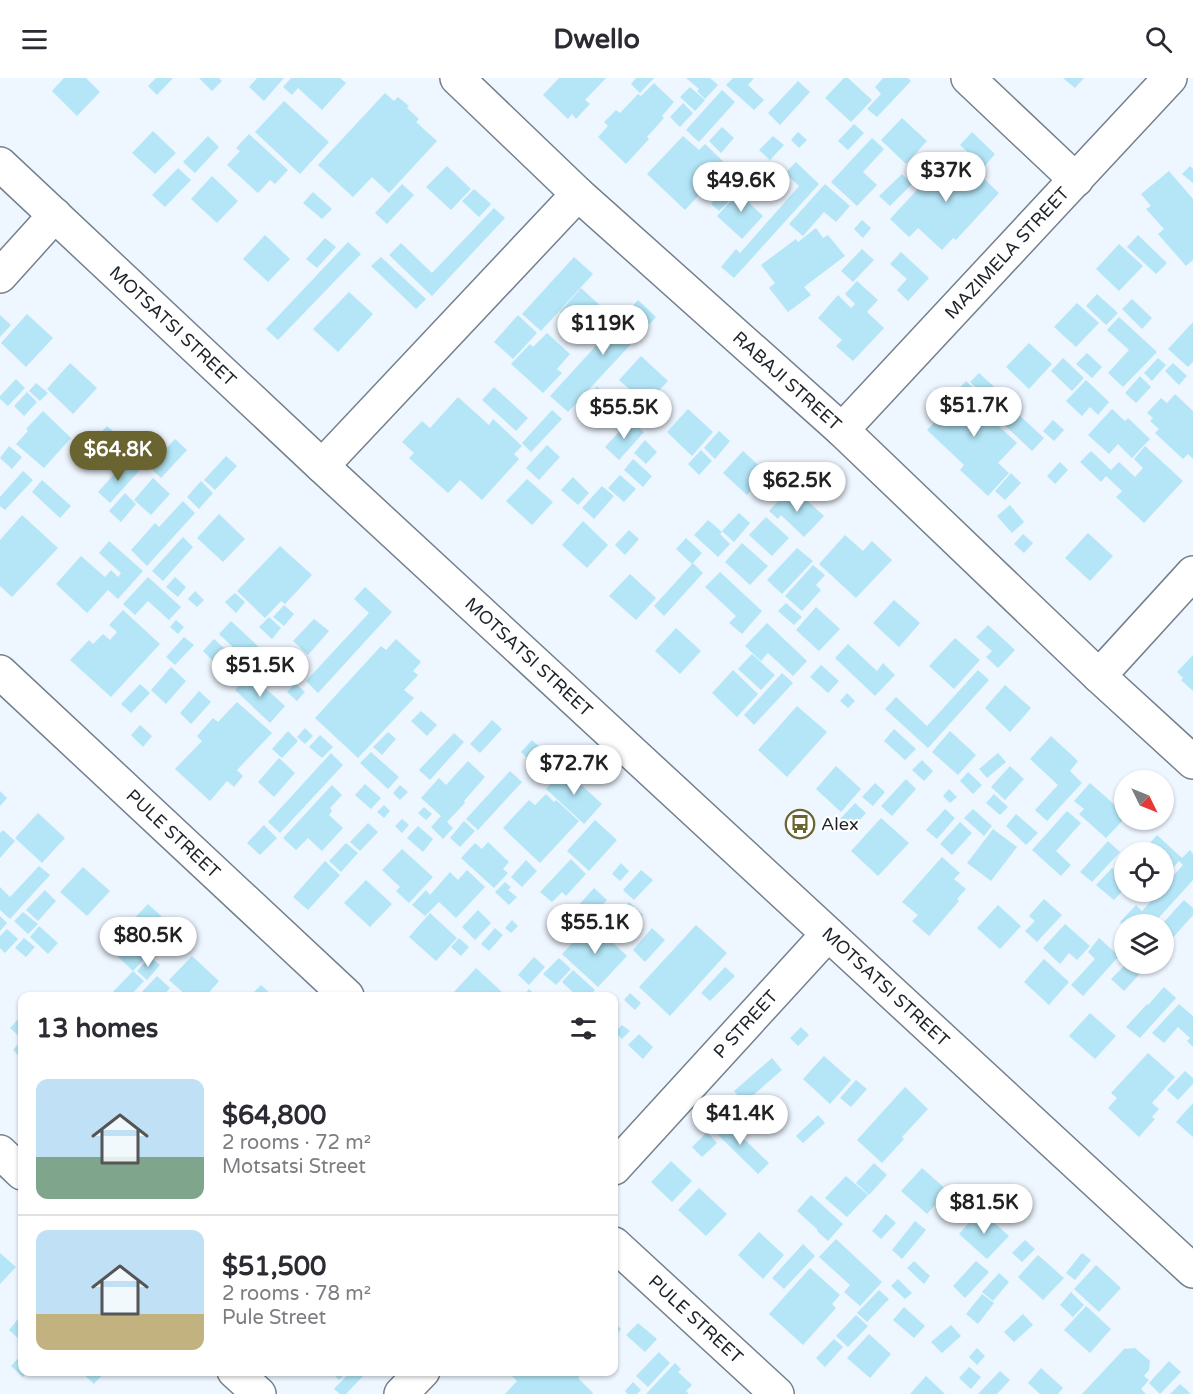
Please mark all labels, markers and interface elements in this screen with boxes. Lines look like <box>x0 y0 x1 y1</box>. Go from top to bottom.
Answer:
icon: menu <box>18 23 51 56</box>
text: Dwello <box>553 23 640 56</box>
icon: search <box>1142 23 1175 56</box>
pin: $37K <box>910 152 982 203</box>
text: $37K <box>921 159 971 183</box>
pin: $49.6K <box>692 162 790 213</box>
text: $49.6K <box>707 169 775 193</box>
street label: MAZIMELA STREET <box>940 182 1074 324</box>
street label: MOTSATSI STREET <box>105 261 241 391</box>
pin: $119K <box>561 305 645 356</box>
text: $119K <box>571 312 635 336</box>
street label: RABAJI STREET <box>728 326 846 435</box>
pin: $51.7K <box>925 387 1023 438</box>
pin: $55.5K <box>575 389 673 440</box>
text: $51.7K <box>940 394 1008 418</box>
text: $55.5K <box>590 396 658 420</box>
pin: $64.8K <box>69 431 167 482</box>
text: $64.8K <box>84 438 152 462</box>
pin: $62.5K <box>748 462 846 513</box>
text: $62.5K <box>763 469 831 493</box>
street label: MOTSATSI STREET <box>460 593 597 722</box>
pin: $51.5K <box>211 647 309 698</box>
text: $51.5K <box>226 654 294 678</box>
pin: $72.7K <box>525 745 623 796</box>
text: $72.7K <box>540 752 608 776</box>
north arrow <box>1114 770 1174 830</box>
map controls <box>1114 770 1174 974</box>
street label: PULE STREET <box>122 785 225 883</box>
bus stop icon: Alex <box>784 808 816 840</box>
place label: Alex <box>821 813 859 835</box>
button: locate <box>1114 842 1174 902</box>
pin: $55.1K <box>546 904 644 955</box>
text: $55.1K <box>561 911 629 935</box>
button: layers <box>1114 914 1174 974</box>
pin: $80.5K <box>99 917 197 968</box>
street label: MOTSATSI STREET <box>817 923 954 1051</box>
text: $80.5K <box>114 924 182 948</box>
street label: P STREET <box>709 985 782 1063</box>
icon: filters <box>567 1012 600 1045</box>
text: 13 homes <box>36 1013 158 1044</box>
pin: $41.4K <box>691 1095 789 1146</box>
text: $64,800 <box>222 1100 326 1131</box>
text: $41.4K <box>706 1102 774 1126</box>
icon: home <box>84 1103 156 1175</box>
text: 2 rooms · 72 m² <box>222 1131 371 1155</box>
text: Motsatsi Street <box>222 1155 366 1179</box>
pin: $81.5K <box>935 1184 1033 1235</box>
text: $81.5K <box>950 1191 1018 1215</box>
text: $51,500 <box>222 1251 326 1282</box>
icon: home <box>84 1254 156 1326</box>
street label: PULE STREET <box>644 1270 747 1368</box>
text: 2 rooms · 78 m² <box>222 1282 371 1306</box>
text: Pule Street <box>222 1306 326 1330</box>

